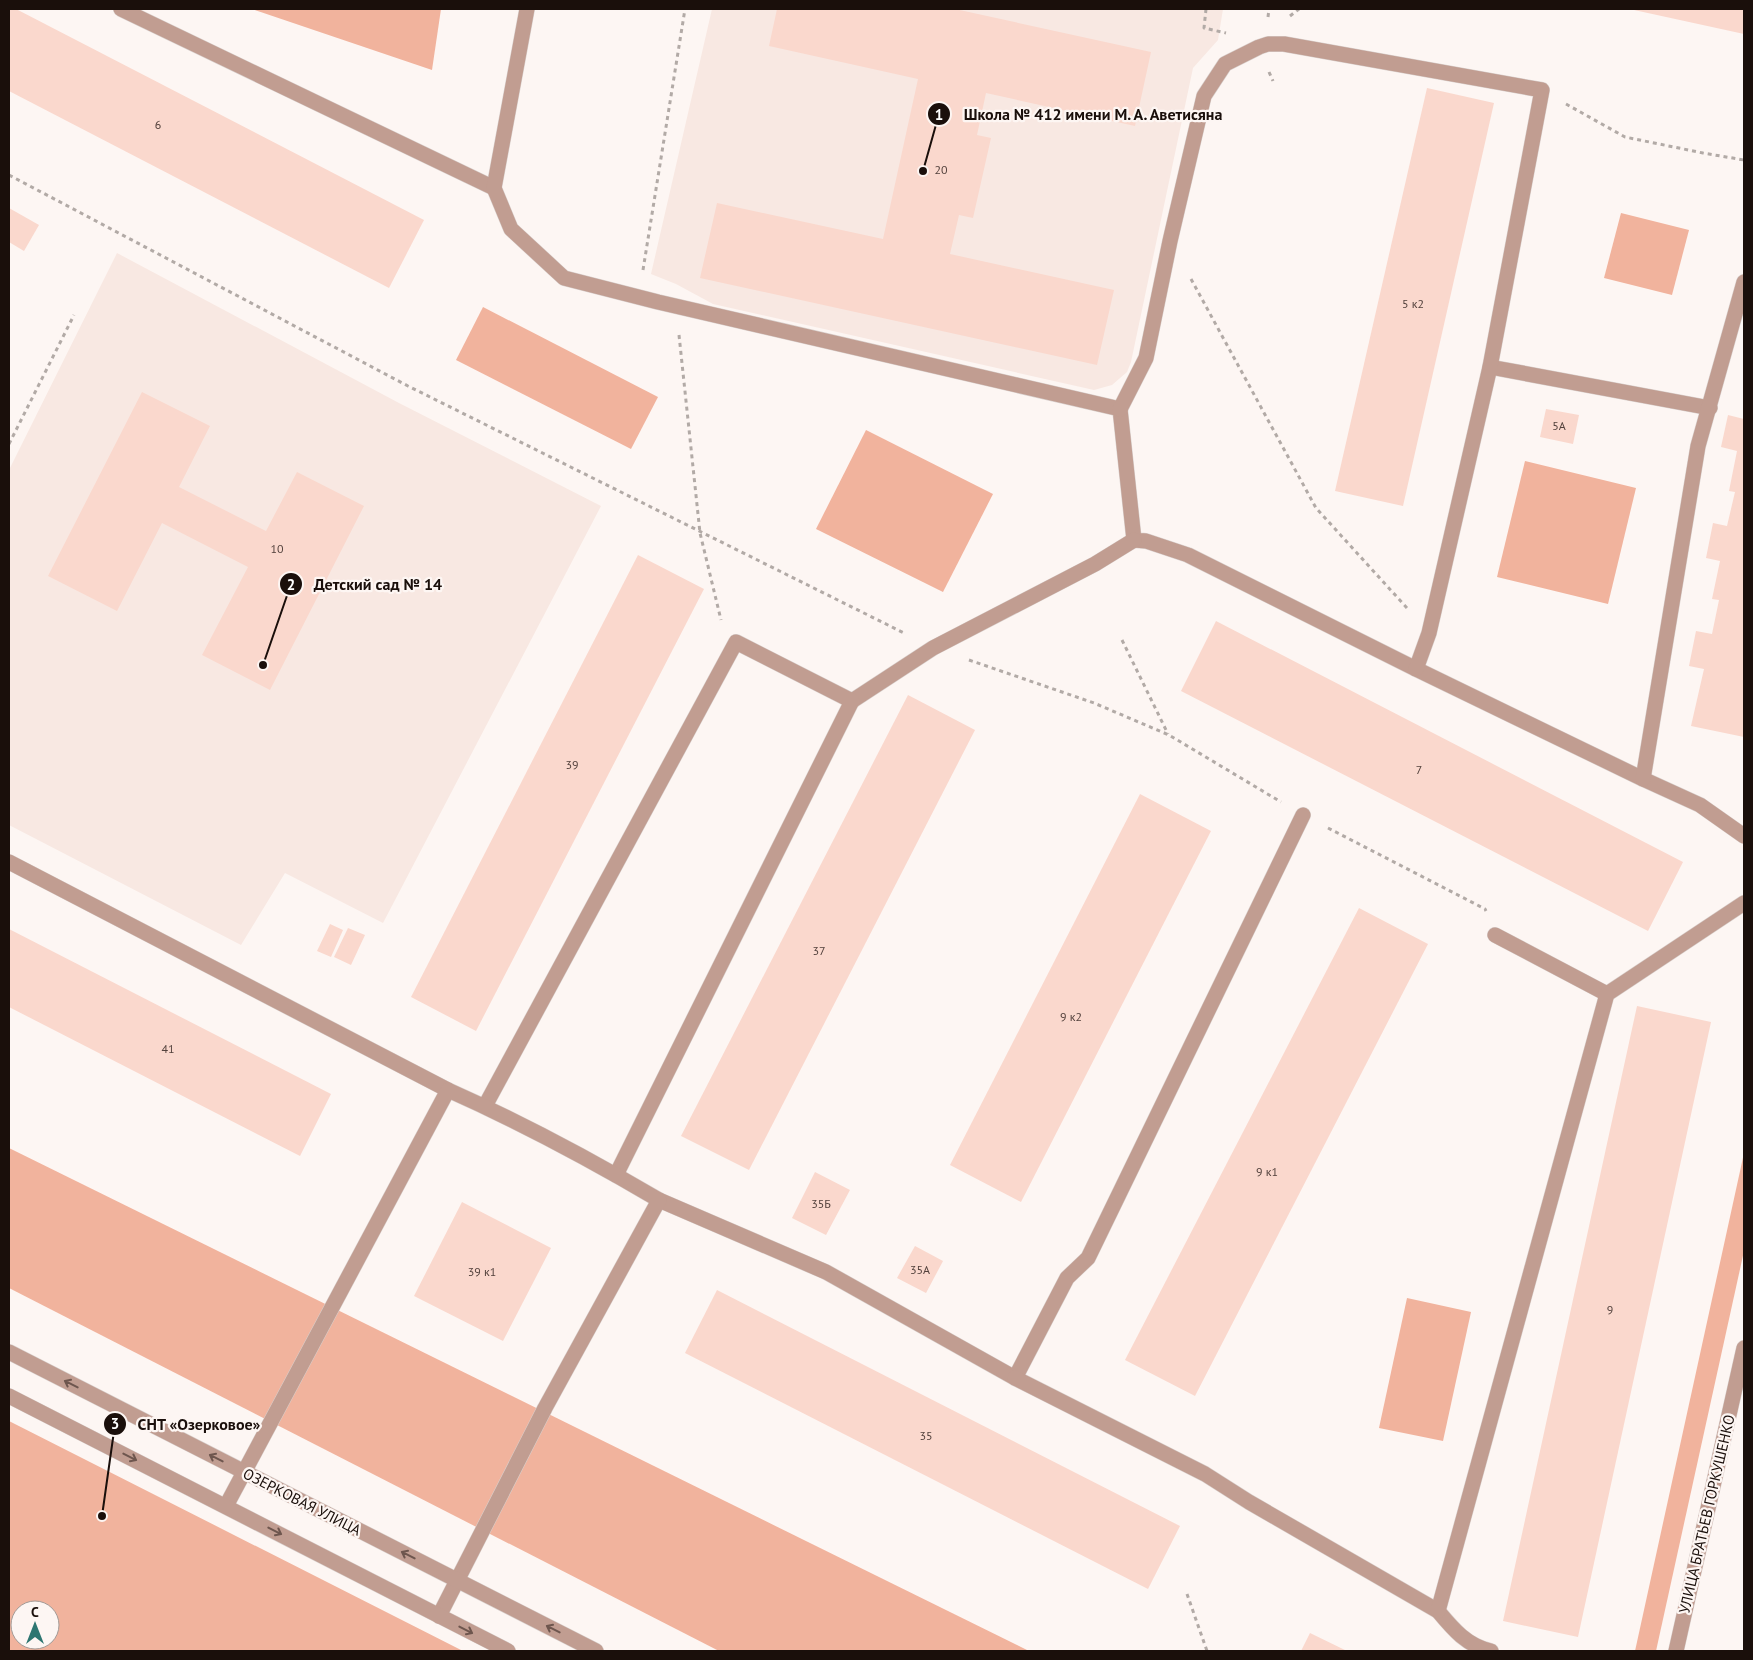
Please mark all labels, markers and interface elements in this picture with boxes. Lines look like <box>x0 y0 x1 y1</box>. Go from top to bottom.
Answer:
callout: Школа № 412 имени М. А. Аветисяна <box>927 99 1234 130</box>
text: Школа № 412 имени М. А. Аветисяна <box>964 104 1222 124</box>
text: 1 <box>935 105 943 124</box>
house number: 6 <box>155 117 161 132</box>
house number: 20 <box>934 162 948 177</box>
house number: 5 к2 <box>1402 296 1424 311</box>
house number: 5А <box>1552 418 1566 433</box>
house number: 10 <box>270 541 284 556</box>
callout: Детский сад № 14 <box>279 569 452 600</box>
text: Детский сад № 14 <box>314 574 442 594</box>
text: 2 <box>287 575 295 594</box>
house number: 39 <box>565 757 579 772</box>
house number: 7 <box>1416 762 1422 777</box>
house number: 37 <box>812 943 826 958</box>
house number: 9 к2 <box>1060 1009 1082 1024</box>
house number: 41 <box>161 1041 175 1056</box>
house number: 9 к1 <box>1256 1164 1278 1179</box>
house number: 35Б <box>811 1196 831 1211</box>
house number: 35А <box>910 1262 930 1277</box>
house number: 39 к1 <box>468 1264 496 1279</box>
house number: 9 <box>1607 1302 1613 1317</box>
one-way arrow <box>64 1379 79 1389</box>
callout: СНТ «Озерковое» <box>102 1408 271 1439</box>
street label: УЛИЦА БРАТЬЕВ ГОРКУШЕНКО <box>1674 1413 1739 1615</box>
text: 3 <box>111 1414 119 1433</box>
text: СНТ «Озерковое» <box>138 1414 261 1434</box>
house number: 35 <box>919 1428 933 1443</box>
one-way arrow <box>123 1453 138 1463</box>
one-way arrow <box>209 1453 224 1462</box>
street label: ОЗЕРКОВАЯ УЛИЦА <box>240 1464 365 1540</box>
one-way arrow <box>267 1527 282 1536</box>
one-way arrow <box>401 1550 416 1559</box>
north arrow <box>10 1600 60 1650</box>
text: С <box>31 1603 39 1621</box>
one-way arrow <box>545 1624 560 1634</box>
one-way arrow <box>458 1626 473 1635</box>

